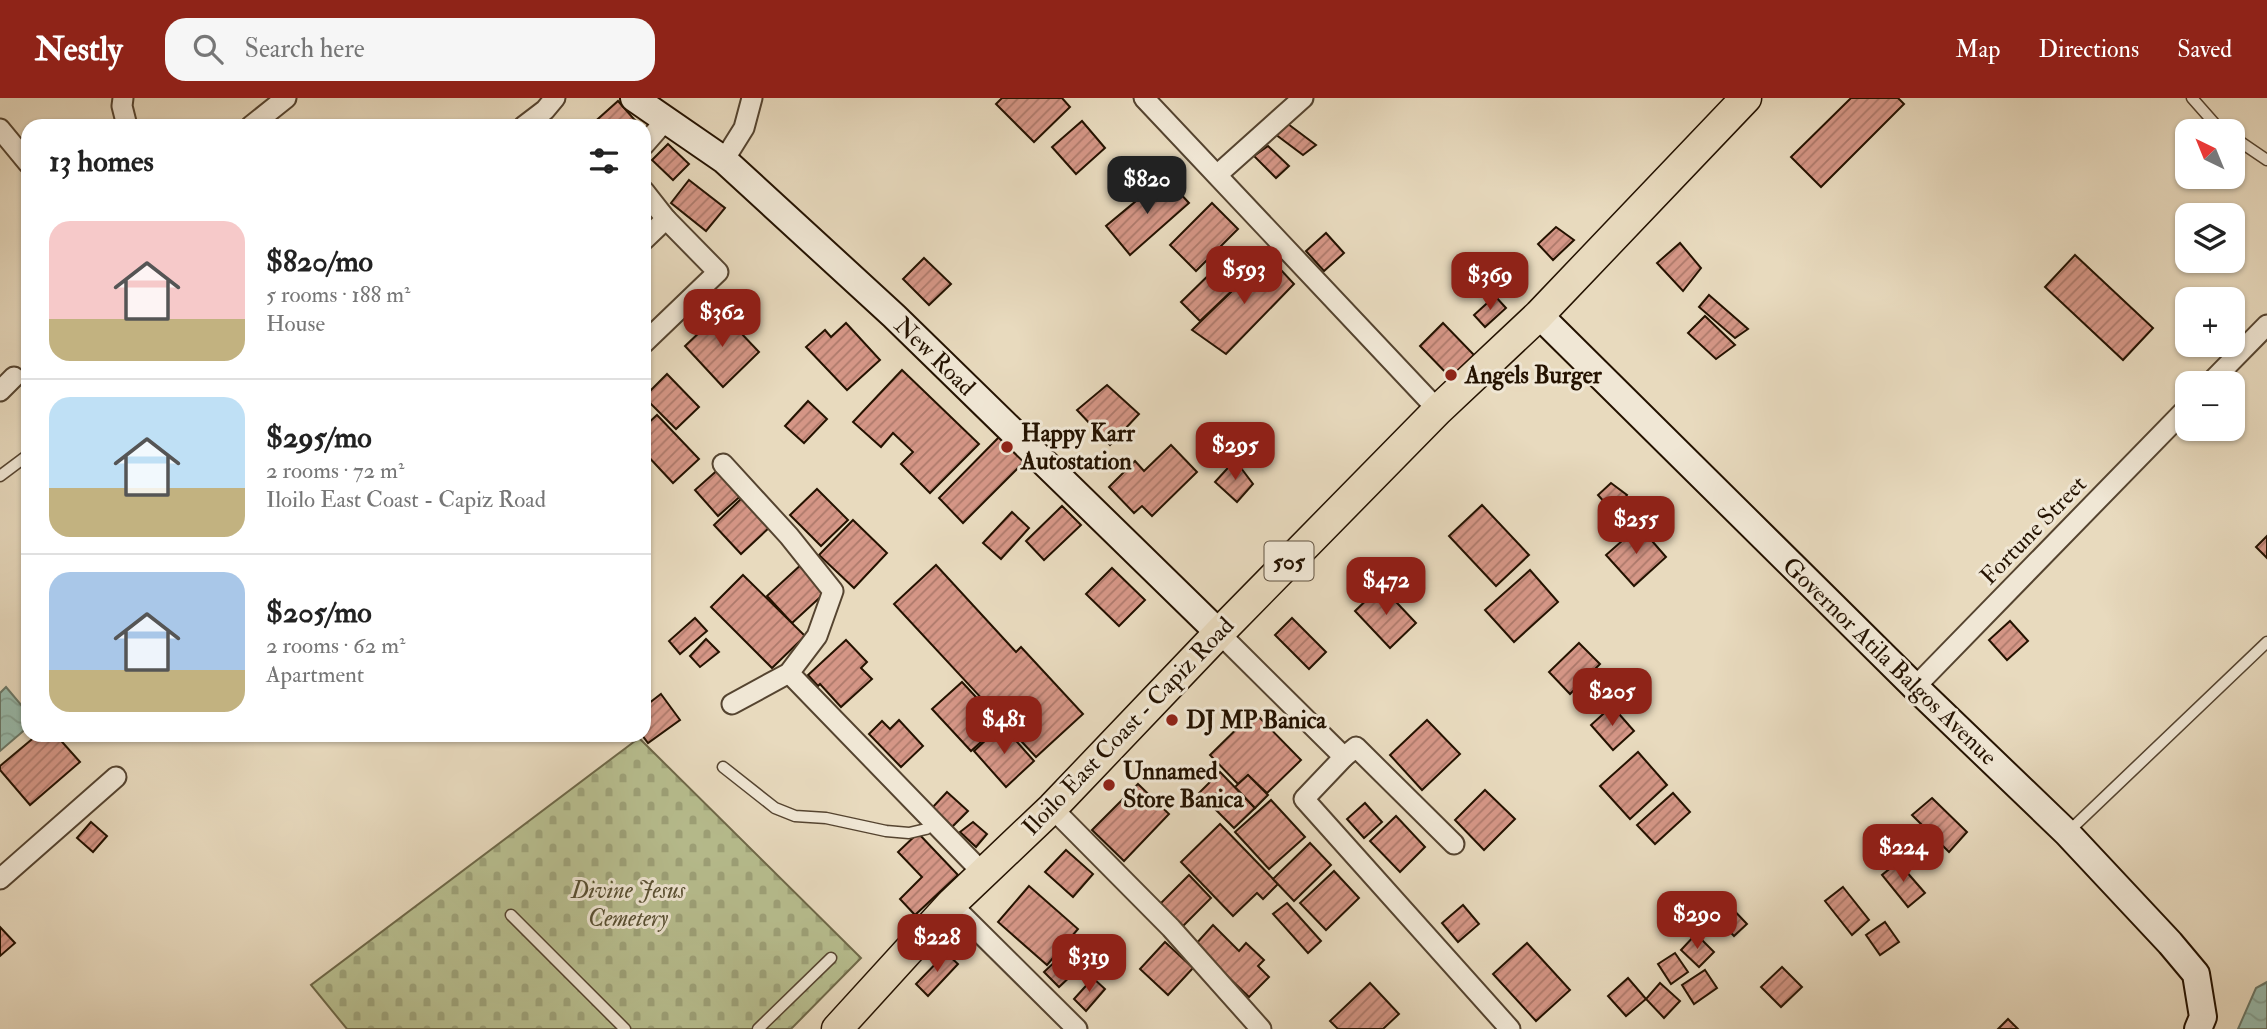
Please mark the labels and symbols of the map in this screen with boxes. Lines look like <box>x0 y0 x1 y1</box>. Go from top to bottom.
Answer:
north arrow <box>2175 119 2245 189</box>
pin: $820 <box>1106 156 1188 216</box>
pin: $593 <box>1203 246 1285 306</box>
pin: $369 <box>1449 252 1531 312</box>
pin: $362 <box>681 289 763 349</box>
street label: New Road <box>888 310 982 403</box>
place label: Angels Burger <box>1464 360 1603 391</box>
marker: Angels Burger <box>1443 367 1459 383</box>
place label: Happy Karr Autostation <box>1020 418 1136 477</box>
pin: $295 <box>1194 422 1276 482</box>
marker: Happy Karr Autostation <box>999 439 1015 455</box>
street label: Fortune Street <box>1973 469 2093 592</box>
pin: $255 <box>1595 496 1677 556</box>
road number: 505 <box>1264 542 1314 580</box>
street label: Governor Atila Balgos Avenue <box>1776 551 2004 772</box>
pin: $472 <box>1345 558 1427 617</box>
street label: Iloilo East Coast - Capiz Road <box>1016 610 1241 842</box>
pin: $205 <box>1571 668 1653 728</box>
pin: $481 <box>963 696 1045 756</box>
place label: DJ MP Banica <box>1186 705 1327 736</box>
marker: DJ MP Banica <box>1164 712 1180 728</box>
place label: Unnamed Store Banica <box>1123 756 1244 815</box>
marker: Unnamed Store Banica <box>1101 777 1117 793</box>
pin: $224 <box>1862 824 1944 884</box>
park label: Divine Jesus Cemetery <box>570 875 686 934</box>
pin: $290 <box>1656 892 1738 951</box>
pin: $228 <box>896 914 978 974</box>
pin: $319 <box>1048 934 1130 994</box>

